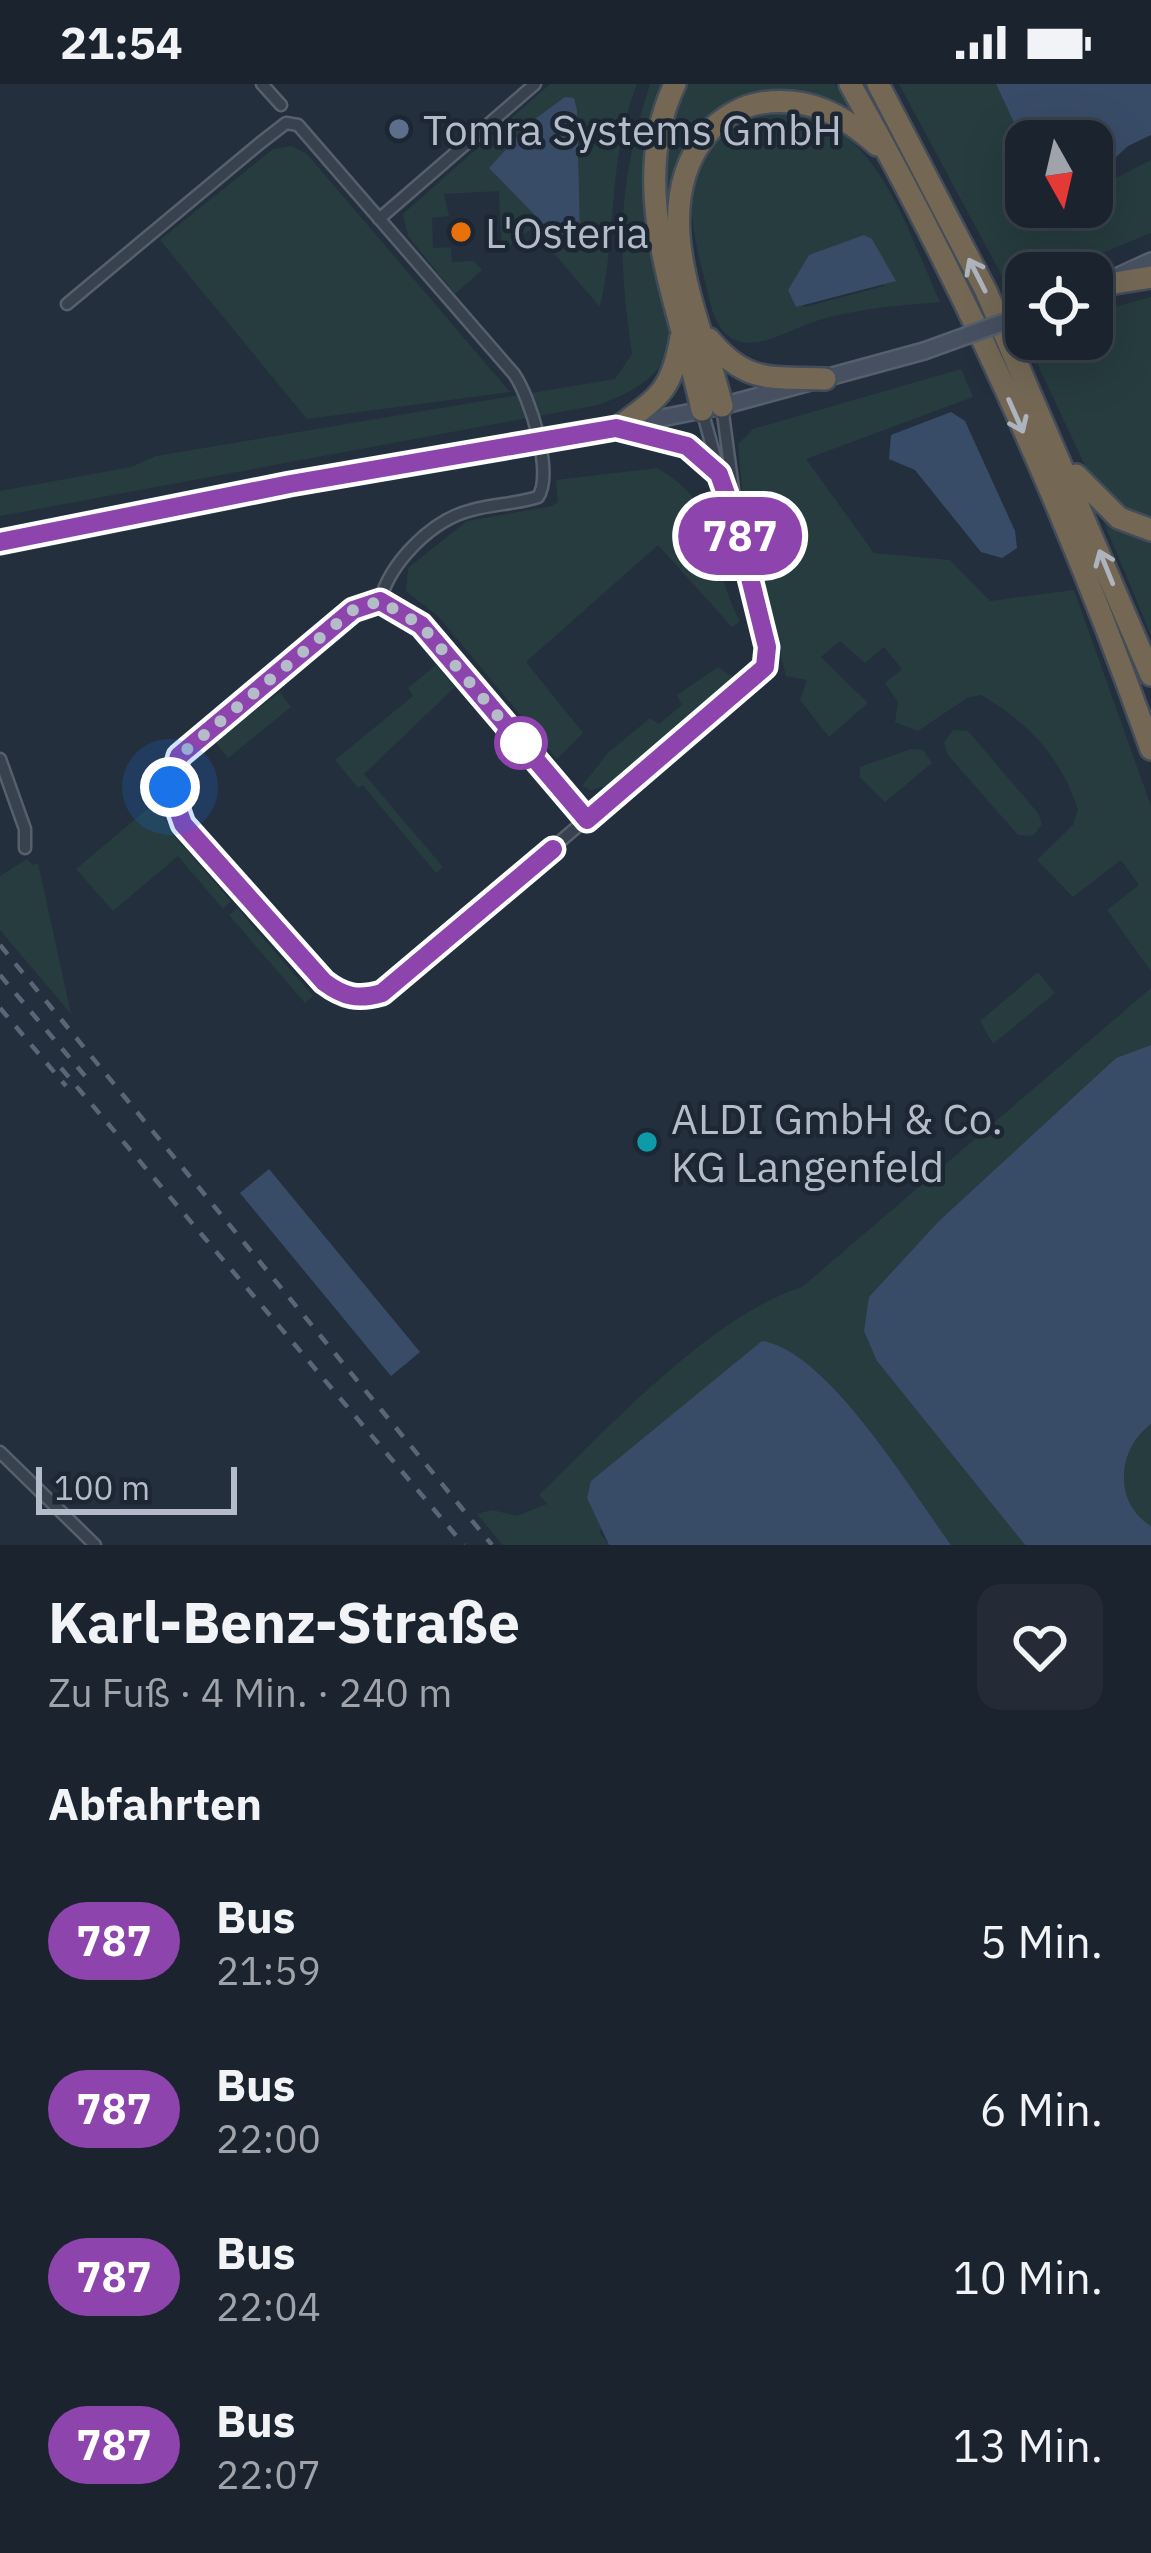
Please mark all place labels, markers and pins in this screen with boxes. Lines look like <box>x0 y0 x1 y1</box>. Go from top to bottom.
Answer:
place label: Tomra Systems GmbH <box>423 102 842 157</box>
marker: Tomra Systems GmbH <box>386 116 412 142</box>
place label: L'Osteria <box>485 205 649 260</box>
marker: L'Osteria <box>448 219 474 245</box>
unlabelled marker <box>496 718 546 768</box>
place label: ALDI GmbH & Co. KG Langenfeld <box>671 1091 1003 1194</box>
marker: ALDI GmbH & Co. KG Langenfeld <box>634 1129 660 1155</box>

